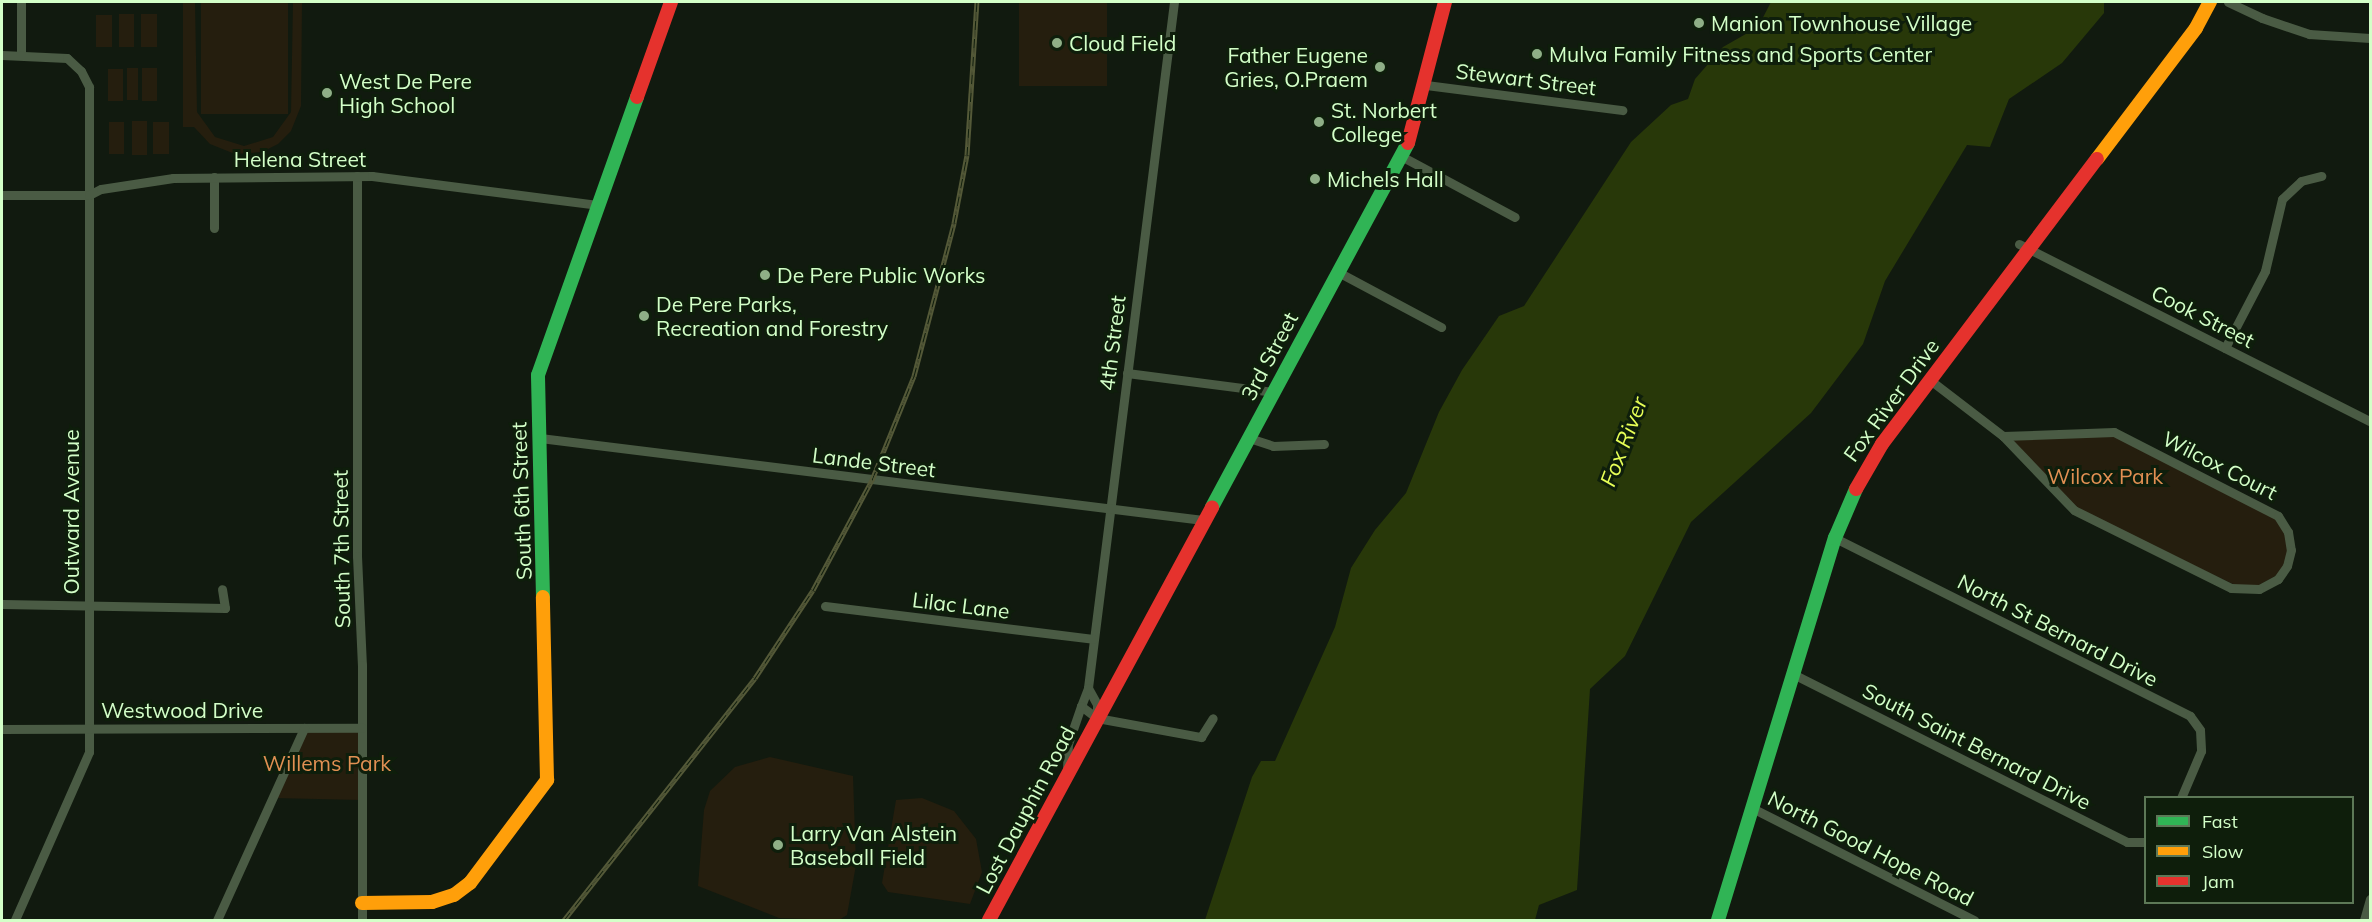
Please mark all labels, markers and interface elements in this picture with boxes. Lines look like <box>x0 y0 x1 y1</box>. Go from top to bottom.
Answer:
place label: Manion Townhouse Village <box>1711 10 1972 36</box>
marker: Manion Townhouse Village <box>1692 16 1706 30</box>
place label: Cloud Field <box>1069 30 1176 56</box>
marker: Cloud Field <box>1050 36 1064 50</box>
place label: Mulva Family Fitness and Sports Center <box>1549 41 1932 67</box>
place label: Father Eugene Gries, O.Praem <box>1224 42 1368 92</box>
marker: Mulva Family Fitness and Sports Center <box>1530 47 1544 61</box>
street label: Stewart Street <box>1454 58 1598 100</box>
marker: Father Eugene Gries, O.Praem <box>1373 60 1387 74</box>
place label: West De Pere High School <box>339 68 472 118</box>
marker: West De Pere High School <box>320 86 334 100</box>
place label: St. Norbert College <box>1331 97 1437 147</box>
marker: St. Norbert College <box>1312 115 1326 129</box>
street label: Helena Street <box>234 146 366 172</box>
place label: Michels Hall <box>1327 166 1444 192</box>
marker: Michels Hall <box>1308 172 1322 186</box>
place label: De Pere Public Works <box>777 262 986 288</box>
marker: De Pere Public Works <box>758 268 772 282</box>
street label: Cook Street <box>2147 279 2259 353</box>
place label: De Pere Parks, Recreation and Forestry <box>656 291 888 341</box>
street label: 4th Street <box>1094 294 1130 392</box>
street label: 3rd Street <box>1235 308 1303 404</box>
marker: De Pere Parks, Recreation and Forestry <box>637 309 651 323</box>
street label: Fox River Drive <box>1838 334 1944 466</box>
water label: Fox River <box>1595 394 1653 490</box>
street label: South 6th Street <box>506 422 536 580</box>
street label: Wilcox Court <box>2158 425 2282 505</box>
street label: Outward Avenue <box>58 429 84 595</box>
street label: Lande Street <box>811 442 937 482</box>
park label: Wilcox Park <box>2047 463 2163 489</box>
street label: South 7th Street <box>327 470 355 628</box>
street label: North St Bernard Drive <box>1954 569 2162 691</box>
street label: Lilac Lane <box>911 587 1011 623</box>
street label: South Saint Bernard Drive <box>1859 677 2095 815</box>
street label: Westwood Drive <box>101 697 263 723</box>
street label: Lost Dauphin Road <box>970 722 1080 898</box>
park label: Willems Park <box>263 750 391 776</box>
street label: North Good Hope Road <box>1764 785 1978 911</box>
legend <box>2144 796 2354 904</box>
text: Fast <box>2202 810 2238 833</box>
place label: Larry Van Alstein Baseball Field <box>790 820 957 870</box>
marker: Larry Van Alstein Baseball Field <box>771 838 785 852</box>
text: Slow <box>2202 840 2243 863</box>
text: Jam <box>2202 870 2235 893</box>

